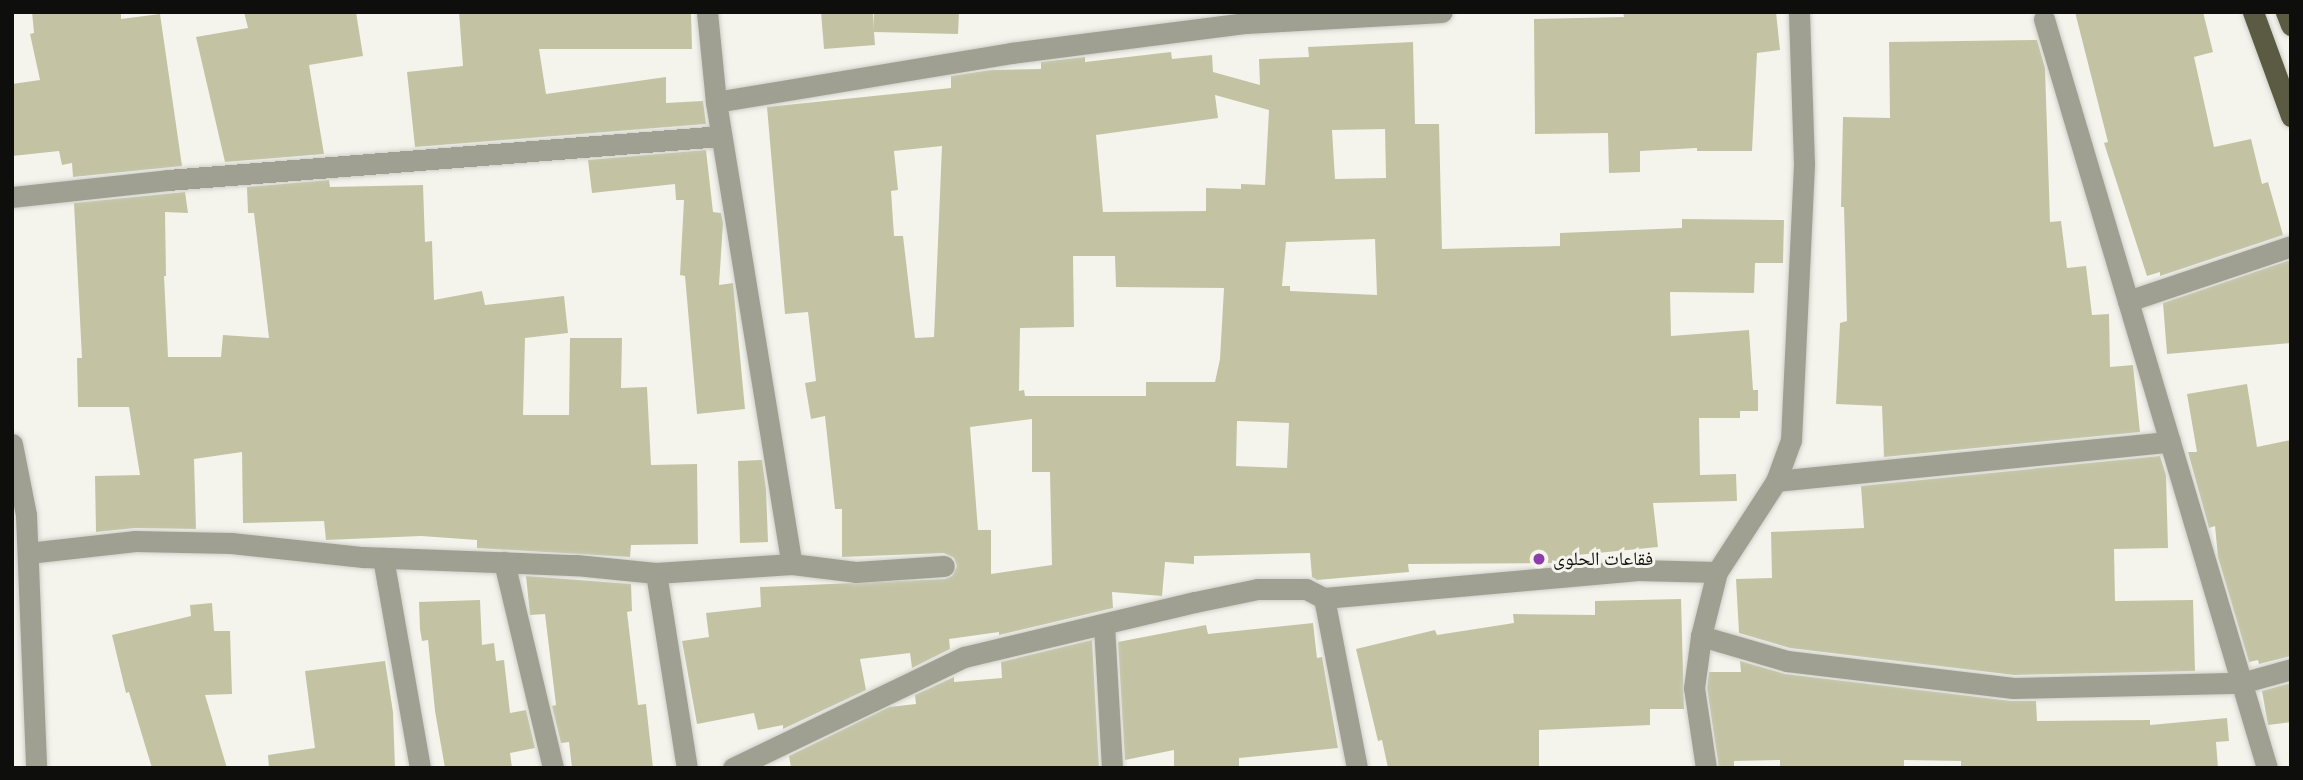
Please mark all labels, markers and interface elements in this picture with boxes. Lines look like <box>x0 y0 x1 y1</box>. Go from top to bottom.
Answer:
place label: فقاعات الحلوى <box>1553 548 1653 570</box>
marker: فقاعات الحلوى <box>1531 551 1547 567</box>

